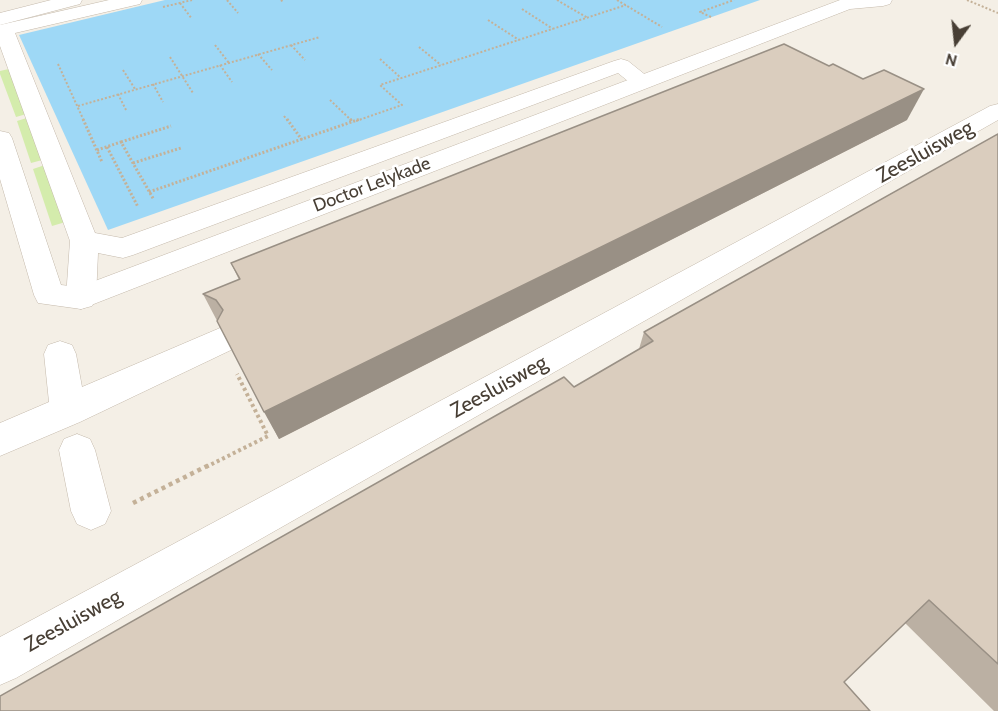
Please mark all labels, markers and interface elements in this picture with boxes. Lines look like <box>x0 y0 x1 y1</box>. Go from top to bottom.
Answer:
north arrow <box>926 12 986 72</box>
text: N <box>943 49 959 71</box>
street label: Zeesluisweg <box>872 115 978 189</box>
street label: Doctor Lelykade <box>310 153 434 217</box>
street label: Zeesluisweg <box>446 350 552 424</box>
street label: Zeesluisweg <box>20 584 126 658</box>

